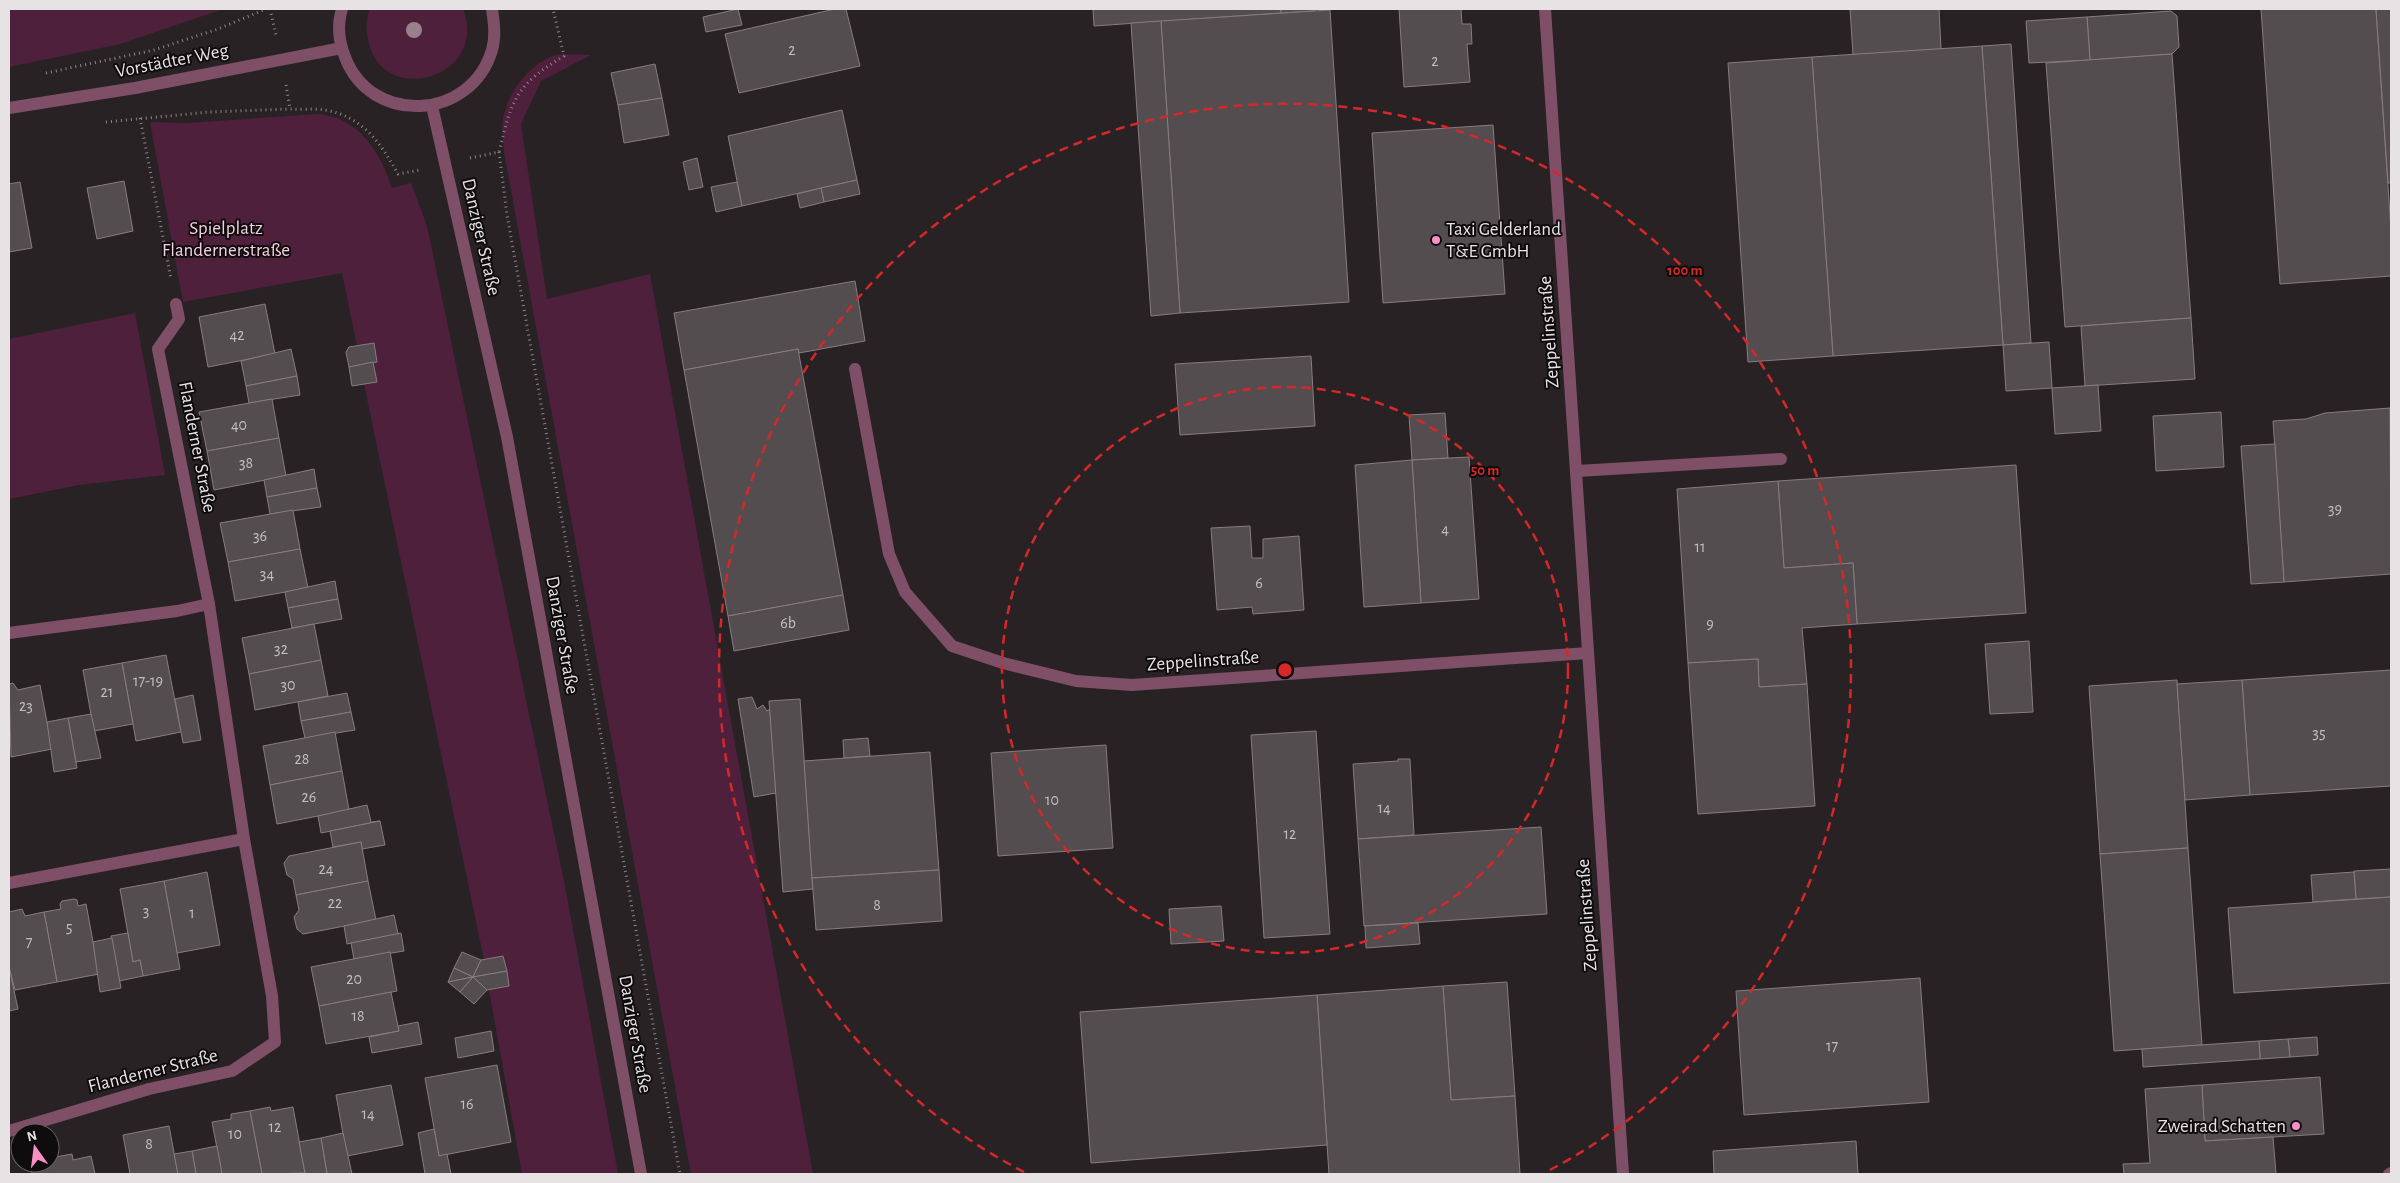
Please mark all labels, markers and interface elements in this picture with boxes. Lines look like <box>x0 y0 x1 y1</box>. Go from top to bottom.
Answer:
street label: Vorstädter Weg <box>114 41 231 81</box>
house number: 2 <box>788 42 796 58</box>
house number: 2 <box>1431 53 1439 69</box>
street label: Danziger Straße <box>458 177 504 297</box>
park label: Spielplatz Flandernerstraße <box>162 219 290 260</box>
place label: Taxi Gelderland T&E GmbH <box>1446 220 1561 261</box>
marker: Taxi Gelderland T&E GmbH <box>1430 234 1442 246</box>
text: 100 m <box>1667 263 1703 278</box>
street label: Zeppelinstraße <box>1536 275 1562 389</box>
house number: 42 <box>230 327 244 343</box>
street label: Flanderner Straße <box>175 380 219 514</box>
house number: 40 <box>231 417 247 433</box>
house number: 38 <box>239 455 253 471</box>
text: 50 m <box>1471 463 1499 478</box>
house number: 39 <box>2328 501 2342 517</box>
house number: 4 <box>1441 521 1449 537</box>
house number: 36 <box>253 528 267 544</box>
house number: 11 <box>1694 539 1706 555</box>
house number: 34 <box>260 566 274 582</box>
street label: Danziger Straße <box>542 575 582 695</box>
house number: 6 <box>1255 575 1263 591</box>
house number: 6b <box>780 615 796 631</box>
house number: 9 <box>1706 616 1714 632</box>
house number: 32 <box>274 641 288 657</box>
street label: Zeppelinstraße <box>1146 648 1260 674</box>
centre of rings <box>1276 661 1294 679</box>
house number: 17-19 <box>133 673 163 689</box>
house number: 30 <box>280 677 296 693</box>
house number: 21 <box>101 684 113 700</box>
house number: 23 <box>19 698 33 714</box>
house number: 35 <box>2312 725 2326 741</box>
house number: 28 <box>295 751 309 767</box>
house number: 26 <box>302 789 316 805</box>
house number: 10 <box>1045 792 1059 808</box>
house number: 14 <box>1377 800 1391 816</box>
house number: 12 <box>1284 826 1296 842</box>
street label: Zeppelinstraße <box>1574 858 1600 972</box>
house number: 24 <box>319 861 334 877</box>
house number: 22 <box>328 895 342 911</box>
house number: 8 <box>873 897 881 913</box>
house number: 3 <box>143 903 149 919</box>
house number: 1 <box>189 905 195 921</box>
house number: 5 <box>66 919 72 935</box>
house number: 7 <box>26 934 33 950</box>
house number: 20 <box>346 971 362 987</box>
street label: Danziger Straße <box>615 974 655 1094</box>
house number: 18 <box>351 1008 365 1024</box>
house number: 17 <box>1826 1038 1838 1054</box>
street label: Flanderner Straße <box>86 1046 220 1096</box>
house number: 16 <box>460 1096 474 1112</box>
house number: 14 <box>361 1106 375 1122</box>
place label: Zweirad Schatten <box>2158 1117 2286 1136</box>
house number: 12 <box>269 1119 281 1135</box>
marker: Zweirad Schatten <box>2290 1120 2302 1132</box>
north arrow <box>10 1123 60 1173</box>
house number: 10 <box>228 1126 242 1142</box>
text: N <box>26 1128 39 1144</box>
house number: 8 <box>145 1136 153 1152</box>

